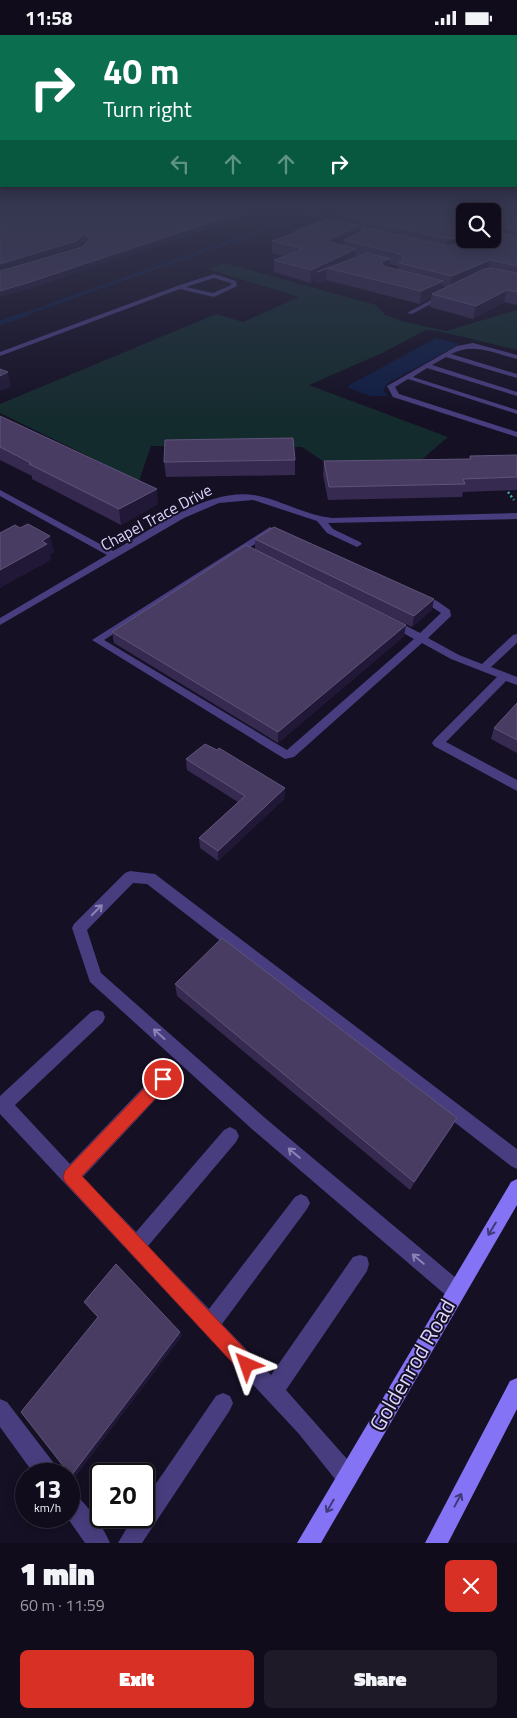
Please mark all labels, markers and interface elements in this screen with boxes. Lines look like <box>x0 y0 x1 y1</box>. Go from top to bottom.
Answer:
text: 11:58 <box>25 3 72 32</box>
text: 40 m <box>103 44 179 98</box>
icon: right <box>20 55 85 120</box>
text: Turn right <box>103 92 192 126</box>
icon: left <box>166 150 194 178</box>
icon: ahead <box>219 150 247 178</box>
icon: ahead <box>272 150 300 178</box>
icon: right <box>325 150 353 178</box>
map controls <box>456 203 501 248</box>
button: search <box>456 203 501 248</box>
street label: Chapel Trace Drive <box>96 478 216 556</box>
one-way arrow <box>91 904 103 916</box>
one-way arrow <box>153 1028 166 1040</box>
pin <box>142 1058 184 1100</box>
icon: arrive <box>149 1065 177 1093</box>
one-way arrow <box>288 1148 301 1159</box>
one-way arrow <box>486 1222 496 1236</box>
one-way arrow <box>412 1253 425 1264</box>
street label: Goldenrod Road <box>360 1292 464 1438</box>
position arrow <box>220 1338 272 1390</box>
speed limit sign: 20 <box>90 1463 155 1528</box>
text: 13 <box>33 1470 62 1508</box>
one-way arrow <box>454 1493 464 1508</box>
text: km/h <box>34 1498 61 1517</box>
one-way arrow <box>324 1498 334 1512</box>
text: 1 min <box>20 1551 95 1597</box>
button: close <box>445 1560 497 1612</box>
text: 60 m · 11:59 <box>20 1593 105 1617</box>
button: Exit <box>20 1650 254 1708</box>
button: Share <box>264 1650 497 1708</box>

